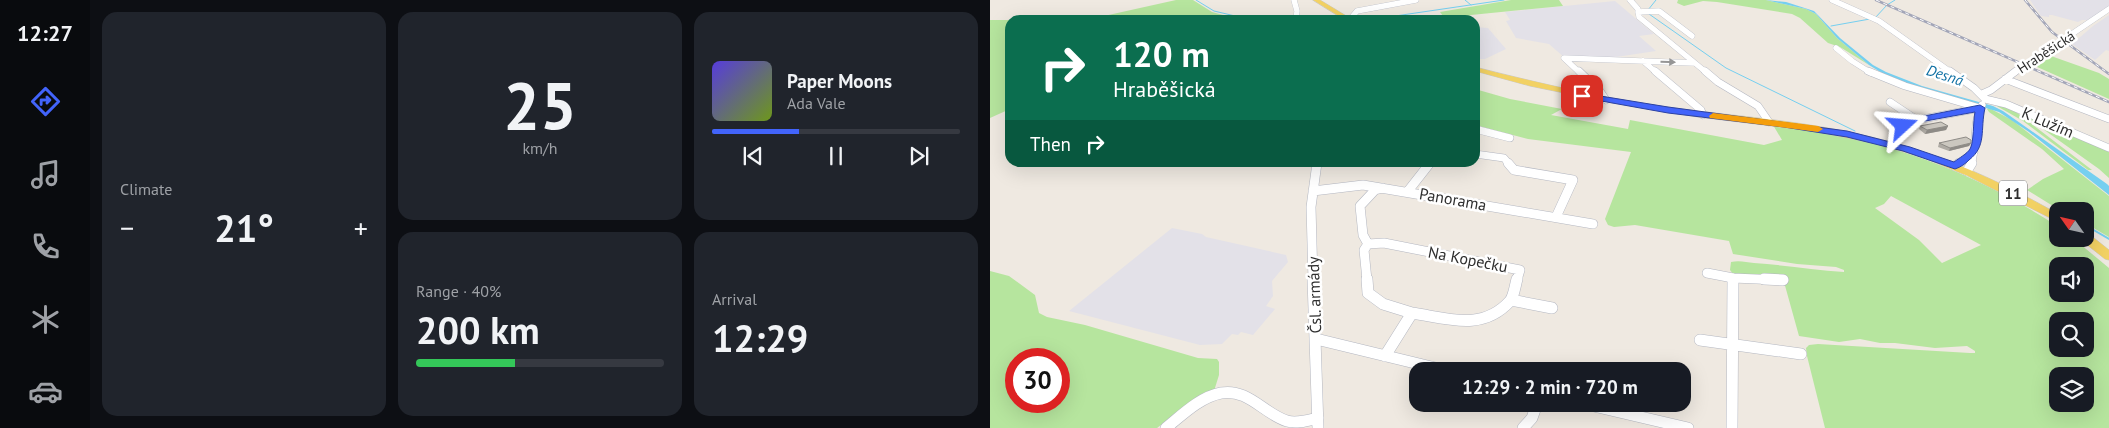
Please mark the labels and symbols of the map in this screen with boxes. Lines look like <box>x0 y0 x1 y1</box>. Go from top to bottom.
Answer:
street label: Hraběšická <box>2014 27 2078 77</box>
one-way arrow <box>1660 58 1676 66</box>
water label: Desná <box>1924 60 1966 90</box>
pin <box>1561 75 1603 117</box>
position arrow <box>1876 99 1928 151</box>
street label: K Lužím <box>2019 102 2077 142</box>
road number: 11 <box>1999 180 2027 206</box>
street label: Panorama <box>1418 183 1488 215</box>
north arrow <box>2049 202 2094 248</box>
street label: Na Kopečku <box>1427 241 1509 277</box>
street label: Čsl. armády <box>1303 256 1325 334</box>
speed limit sign: 30 <box>1005 348 1070 413</box>

